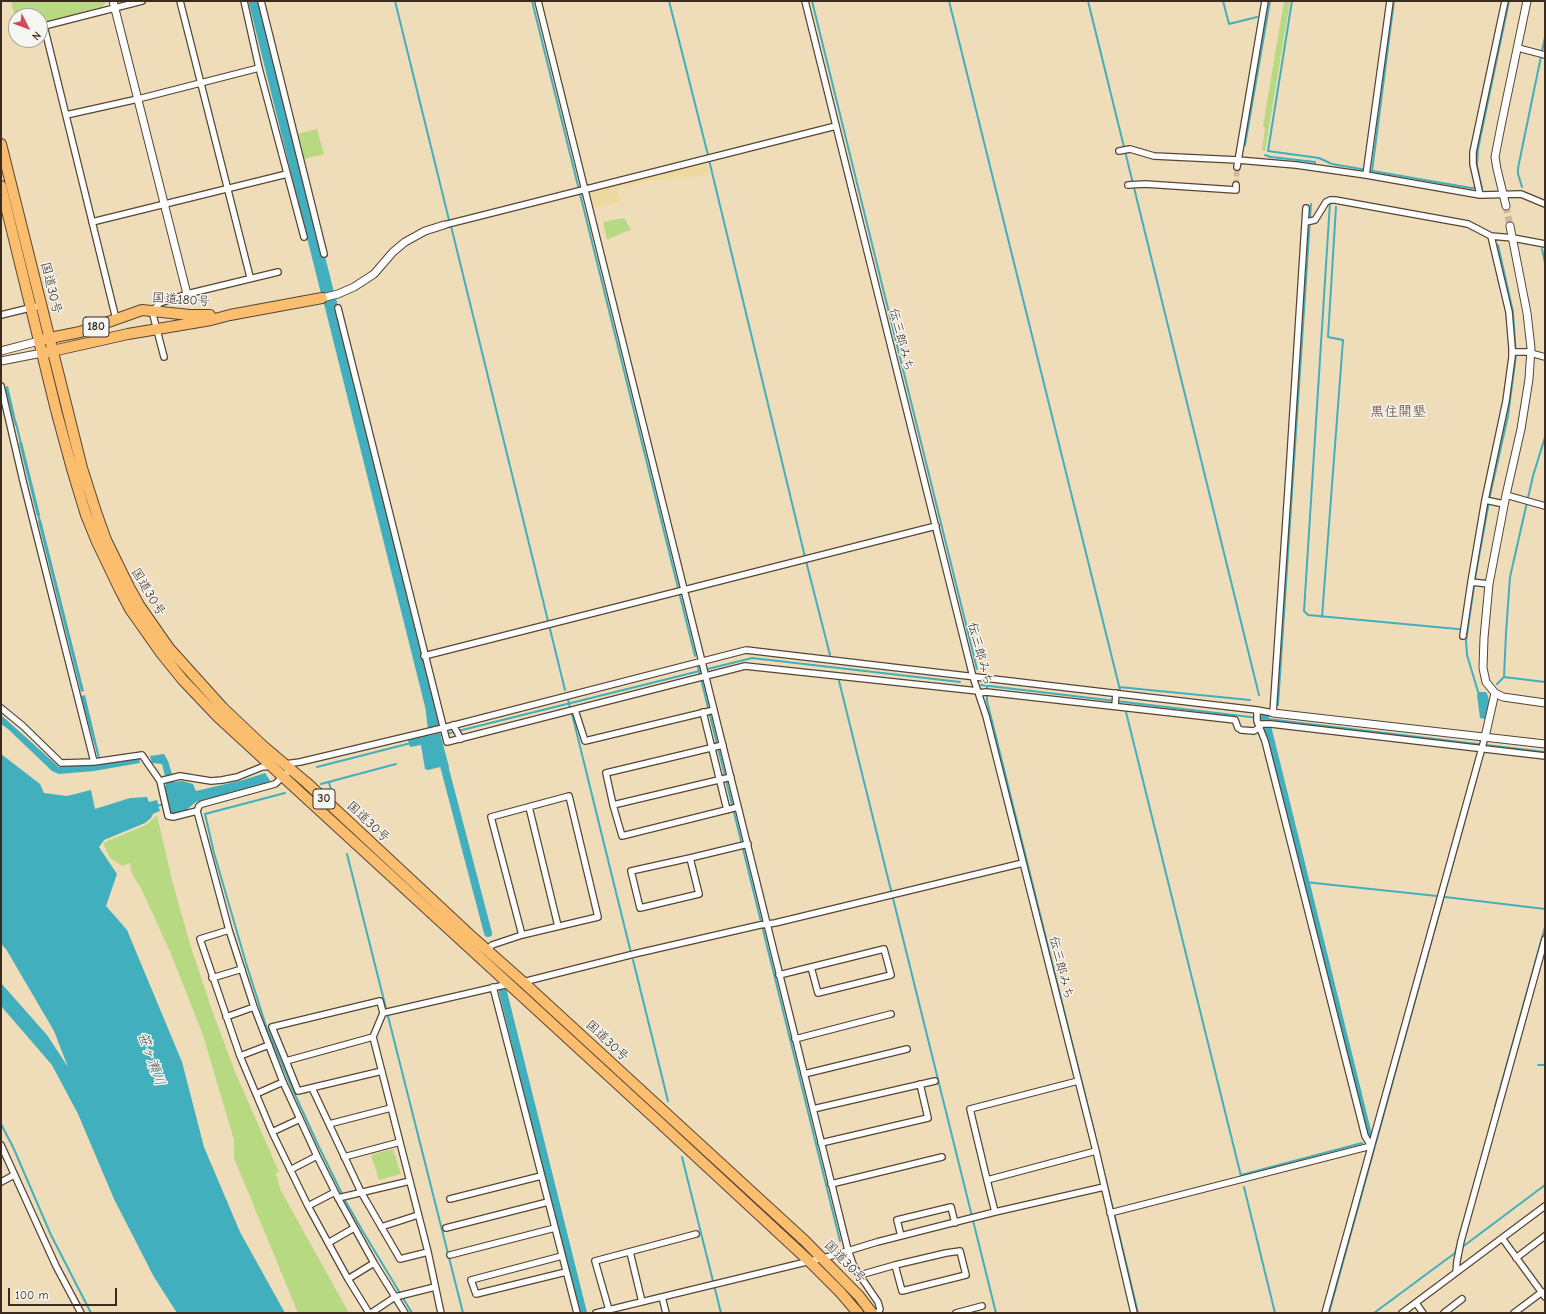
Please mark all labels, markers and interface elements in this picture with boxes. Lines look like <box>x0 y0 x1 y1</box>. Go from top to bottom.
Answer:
north arrow <box>8 8 48 48</box>
text: N <box>29 29 44 43</box>
street label: 国道30号 <box>37 260 65 316</box>
street label: 国道180号 <box>151 290 211 310</box>
street label: 伝三郎みち <box>886 307 916 373</box>
road number: 180 <box>83 317 109 337</box>
district label: 黒住開墾 <box>1370 404 1426 420</box>
street label: 国道30号 <box>128 565 168 619</box>
street label: 伝三郎みち <box>964 621 996 687</box>
road number: 30 <box>313 789 335 809</box>
street label: 国道30号 <box>343 798 393 846</box>
street label: 伝三郎みち <box>1046 935 1076 1001</box>
street label: 国道30号 <box>582 1017 632 1065</box>
water label: 笹ヶ瀬川 <box>134 1030 168 1088</box>
street label: 国道30号 <box>821 1237 869 1287</box>
scale bar <box>10 1280 119 1306</box>
text: 100 m <box>15 1288 48 1302</box>

